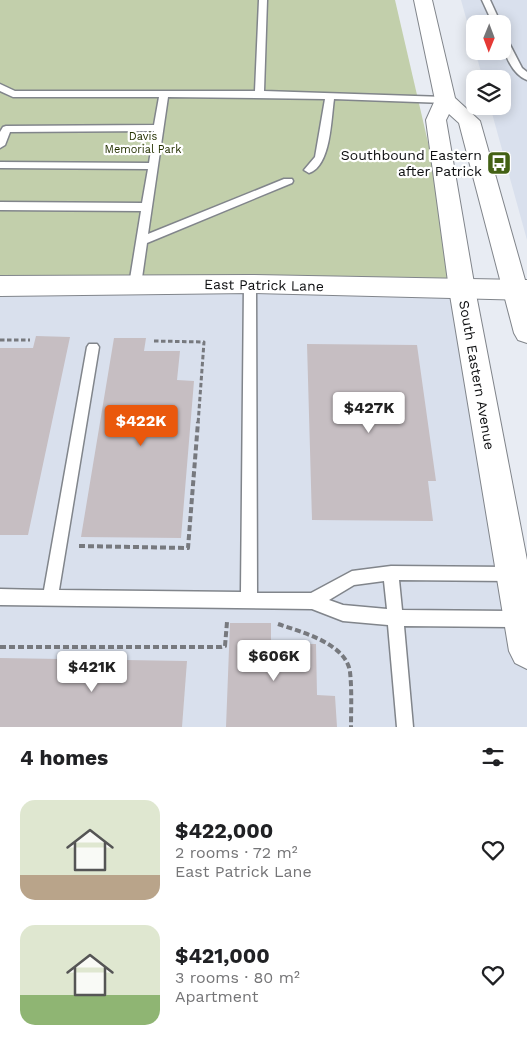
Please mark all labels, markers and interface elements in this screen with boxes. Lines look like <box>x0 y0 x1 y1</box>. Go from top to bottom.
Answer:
north arrow <box>466 15 511 60</box>
map controls <box>466 15 511 115</box>
button: layers <box>466 70 511 115</box>
park label: Davis Memorial Park <box>105 130 181 156</box>
place label: Southbound Eastern after Patrick <box>341 147 482 179</box>
bus stop icon: Southbound Eastern after Patrick <box>486 150 512 176</box>
street label: East Patrick Lane <box>204 276 324 294</box>
street label: South Eastern Avenue <box>456 299 498 451</box>
pin: $427K <box>334 392 404 434</box>
text: $427K <box>344 398 394 417</box>
pin: $422K <box>106 404 176 447</box>
text: $422K <box>116 411 166 430</box>
pin: $606K <box>239 640 309 682</box>
text: $606K <box>248 646 300 665</box>
pin: $421K <box>57 650 127 693</box>
text: $421K <box>68 657 116 676</box>
icon: filters <box>479 743 507 771</box>
text: 4 homes <box>20 745 108 770</box>
text: $422,000 <box>175 818 273 843</box>
icon: home <box>60 820 120 880</box>
icon: heart <box>479 836 507 864</box>
text: 2 rooms · 72 m² <box>175 843 298 862</box>
text: East Patrick Lane <box>175 862 312 881</box>
text: $421,000 <box>175 943 270 968</box>
icon: home <box>60 945 120 1005</box>
icon: heart <box>479 961 507 989</box>
text: 3 rooms · 80 m² <box>175 968 300 987</box>
text: Apartment <box>175 987 258 1006</box>

